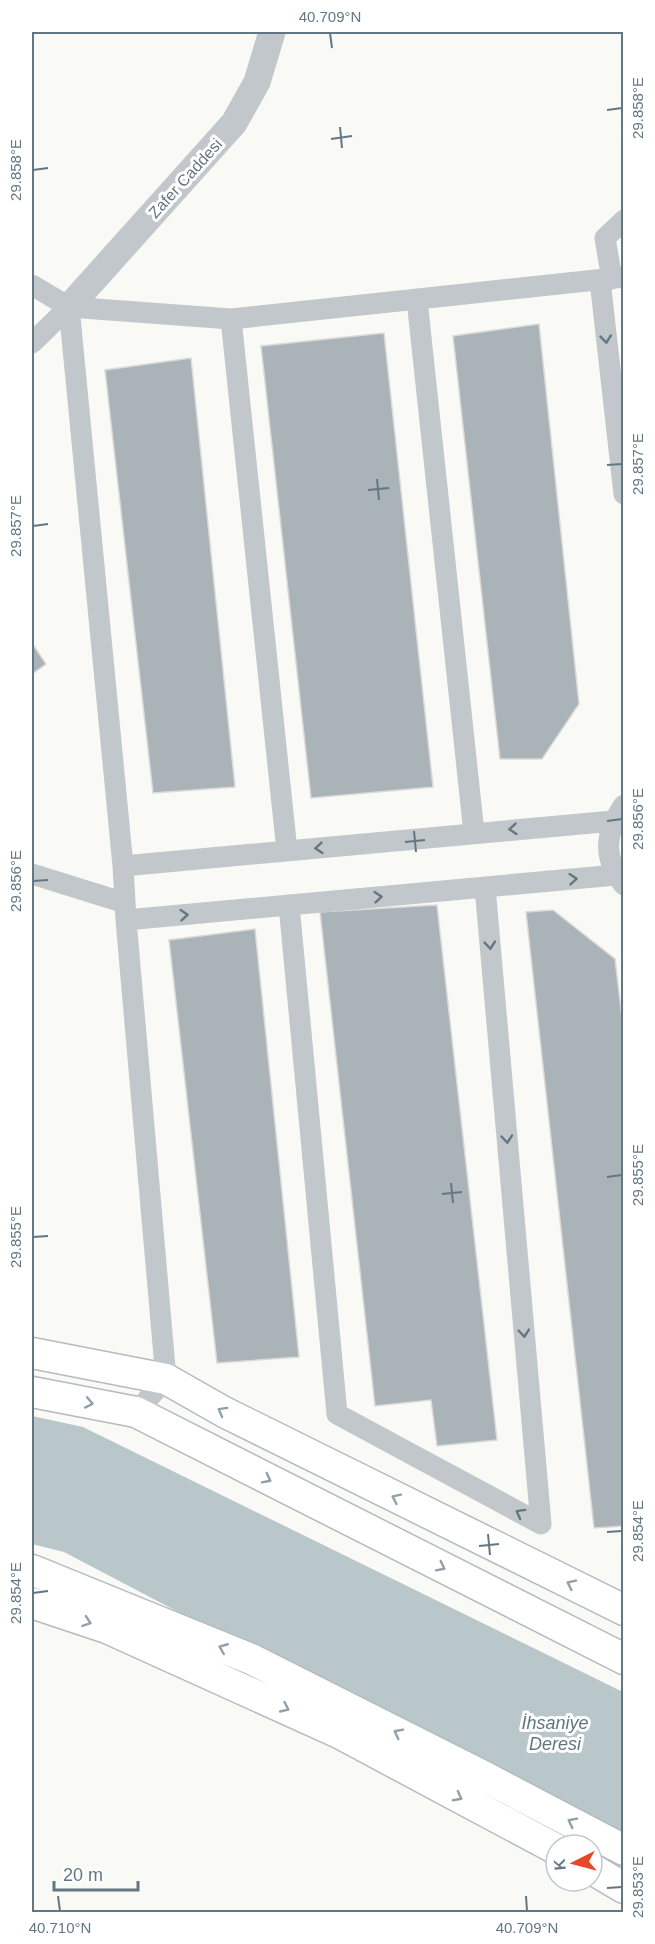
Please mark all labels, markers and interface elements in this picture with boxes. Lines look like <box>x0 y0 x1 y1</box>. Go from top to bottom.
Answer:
text: 40.709°N <box>299 8 361 25</box>
text: 29.858°E <box>629 77 646 139</box>
street label: Zafer Caddesi <box>145 135 225 221</box>
text: 29.858°E <box>7 139 24 201</box>
one-way arrow <box>599 334 612 343</box>
text: 29.857°E <box>629 433 646 495</box>
text: 29.857°E <box>7 495 24 557</box>
text: 29.856°E <box>629 788 646 850</box>
one-way arrow <box>508 823 517 836</box>
one-way arrow <box>314 841 323 854</box>
text: 29.856°E <box>7 850 24 912</box>
one-way arrow <box>568 873 577 886</box>
one-way arrow <box>374 891 383 904</box>
one-way arrow <box>180 909 189 922</box>
one-way arrow <box>483 940 496 949</box>
one-way arrow <box>500 1135 513 1144</box>
text: 29.855°E <box>629 1144 646 1206</box>
text: 29.855°E <box>7 1206 24 1268</box>
one-way arrow <box>517 1329 530 1338</box>
one-way arrow <box>84 1396 94 1409</box>
one-way arrow <box>218 1406 228 1418</box>
one-way arrow <box>261 1471 272 1483</box>
one-way arrow <box>392 1493 403 1505</box>
text: 29.854°E <box>629 1500 646 1562</box>
one-way arrow <box>516 1509 526 1520</box>
one-way arrow <box>435 1559 446 1571</box>
text: 29.854°E <box>7 1562 24 1624</box>
one-way arrow <box>567 1580 578 1592</box>
one-way arrow <box>81 1614 92 1627</box>
one-way arrow <box>218 1643 229 1655</box>
one-way arrow <box>278 1701 289 1713</box>
water label: İhsaniye Deresi <box>521 1713 589 1754</box>
one-way arrow <box>394 1729 405 1741</box>
one-way arrow <box>452 1790 463 1801</box>
one-way arrow <box>568 1818 578 1829</box>
north arrow <box>544 1833 604 1893</box>
scale bar <box>54 1854 138 1892</box>
text: 29.853°E <box>629 1856 646 1918</box>
text: K <box>550 1857 569 1871</box>
text: 20 m <box>63 1865 103 1885</box>
text: 40.710°N <box>29 1919 91 1936</box>
text: 40.709°N <box>496 1919 558 1936</box>

